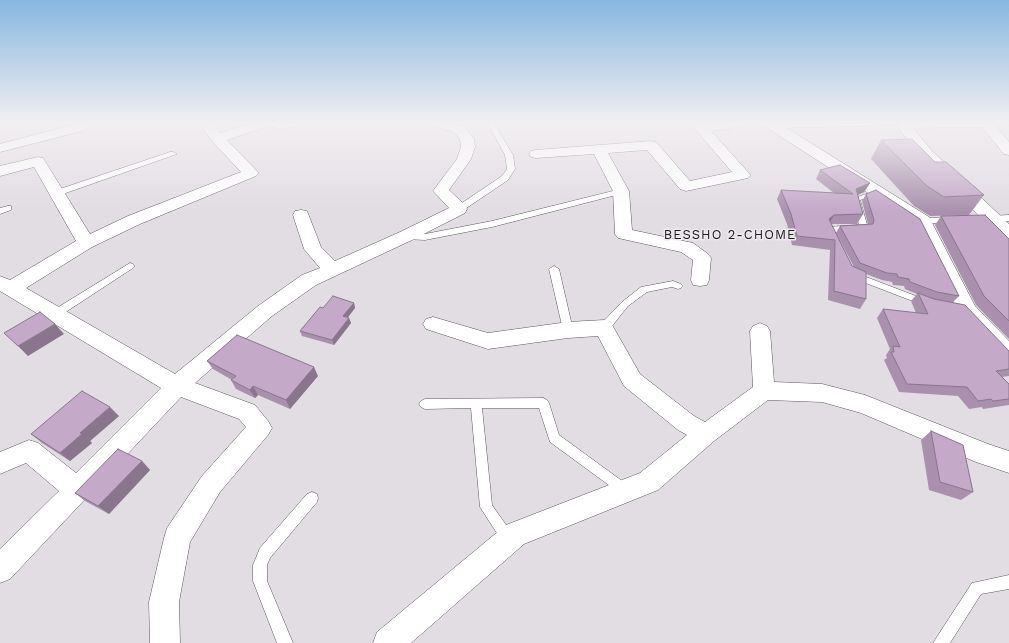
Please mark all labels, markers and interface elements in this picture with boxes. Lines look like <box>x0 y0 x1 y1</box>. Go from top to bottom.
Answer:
district label: BESSHO 2-CHOME <box>664 227 796 243</box>

